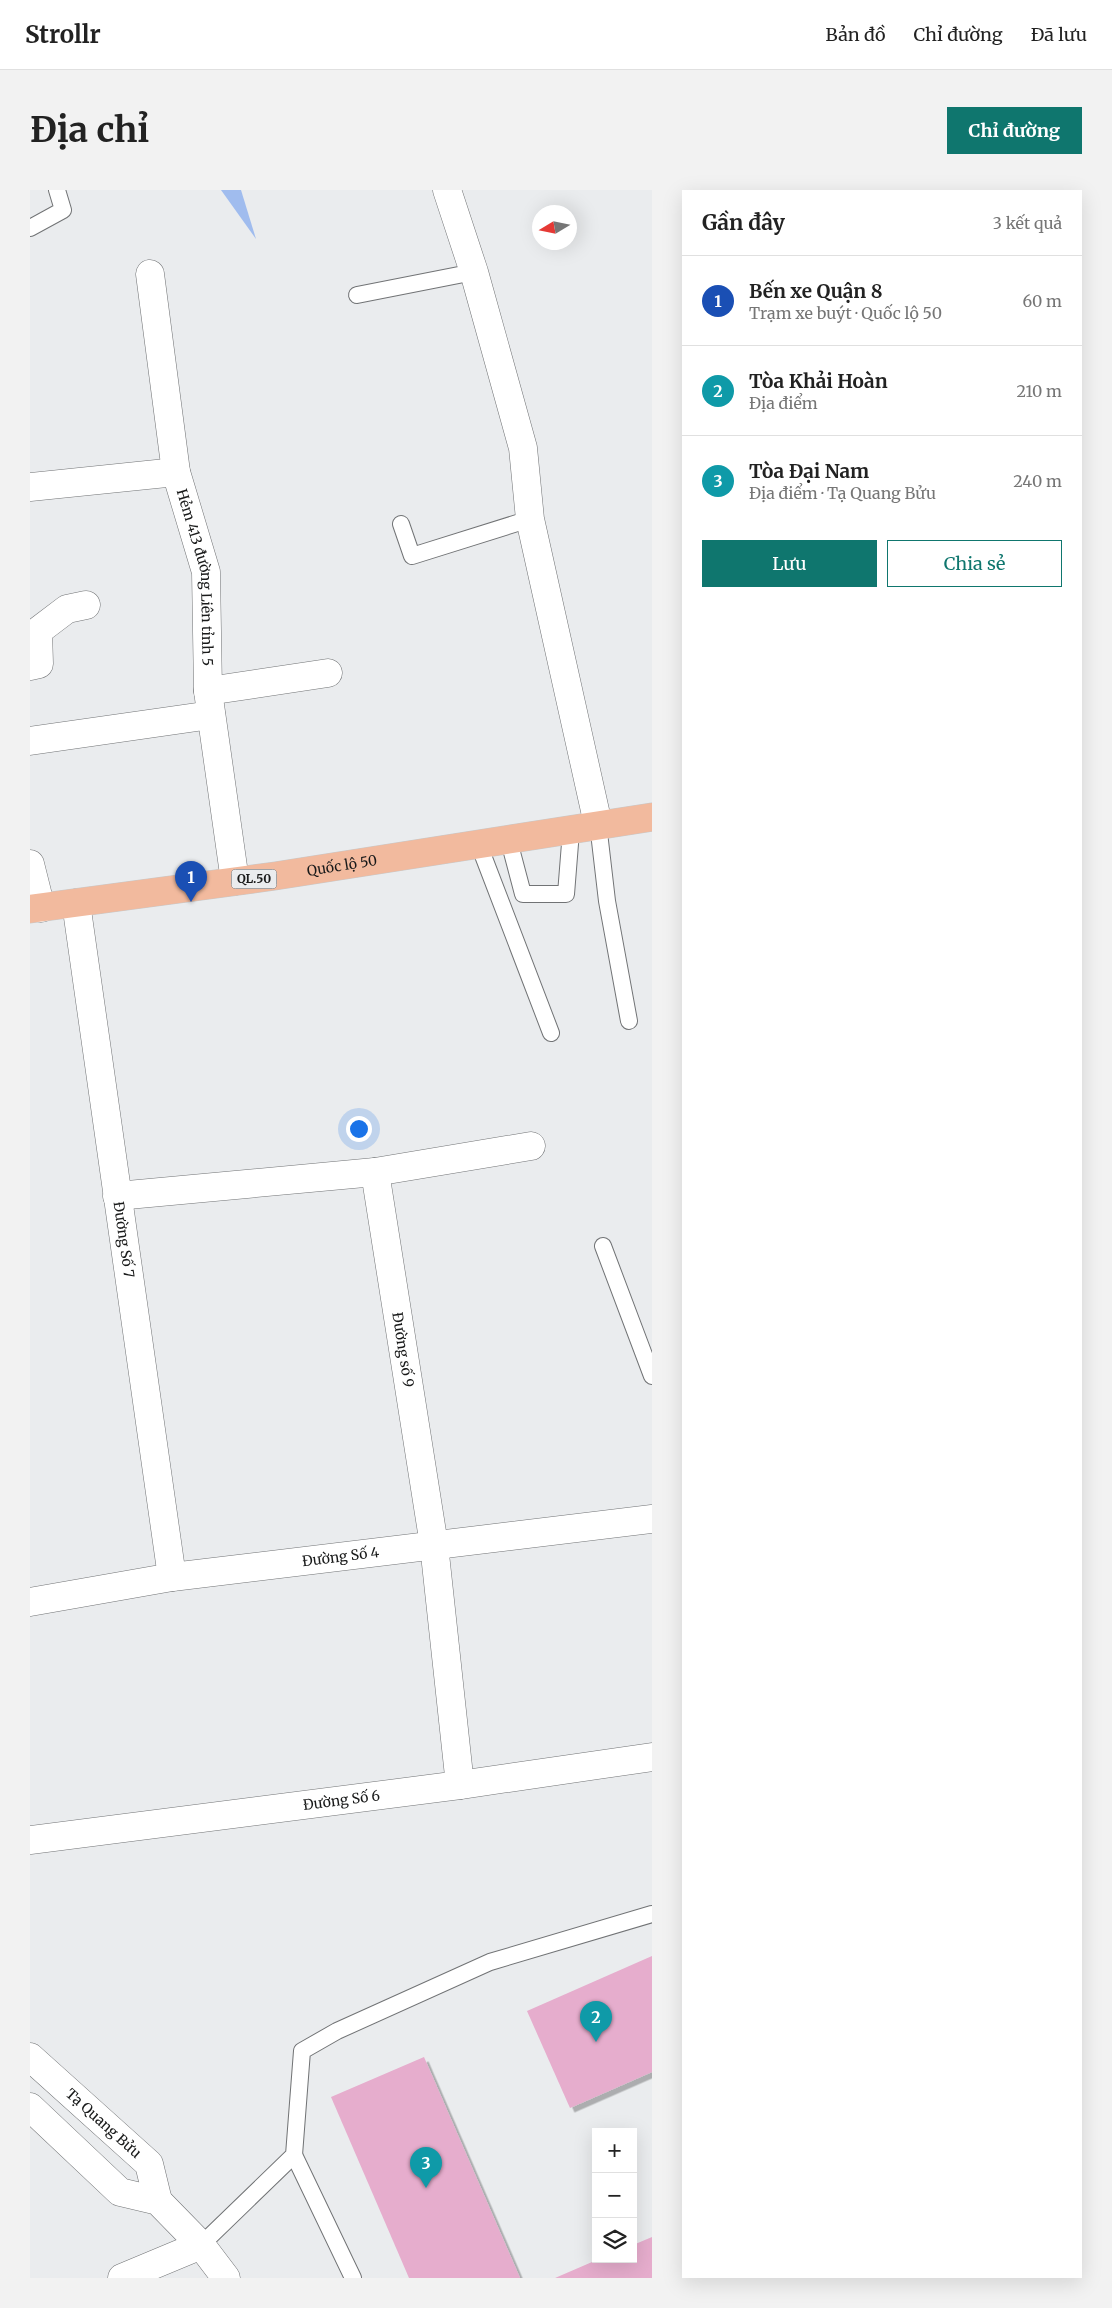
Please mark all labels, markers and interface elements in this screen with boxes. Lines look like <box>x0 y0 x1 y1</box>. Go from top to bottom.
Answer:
text: Strollr <box>25 19 101 50</box>
text: Bản đồ <box>826 23 885 46</box>
text: Chỉ đường <box>913 23 1003 46</box>
text: Đã lưu <box>1031 23 1087 46</box>
button: Chỉ đường <box>947 107 1082 154</box>
text: Địa chỉ <box>30 108 149 152</box>
north arrow <box>532 205 577 250</box>
text: Gần đây <box>702 209 785 236</box>
text: 3 kết quả <box>993 213 1062 233</box>
text: Bến xe Quận 8 <box>749 279 883 303</box>
text: 1 <box>714 291 722 311</box>
text: 60 m <box>1022 291 1062 311</box>
text: Trạm xe buýt · Quốc lộ 50 <box>749 303 942 323</box>
text: Tòa Khải Hoàn <box>749 369 888 393</box>
text: 2 <box>713 381 723 401</box>
text: 210 m <box>1017 381 1062 401</box>
text: Địa điểm <box>749 393 818 413</box>
text: Tòa Đại Nam <box>749 459 869 483</box>
text: 3 <box>713 471 723 491</box>
text: 240 m <box>1013 471 1062 491</box>
text: Địa điểm · Tạ Quang Bửu <box>749 483 936 503</box>
street label: Hẻm 413 đường Liên tỉnh 5 <box>173 487 217 666</box>
button: Lưu <box>702 540 877 587</box>
button: Chia sẻ <box>887 540 1062 587</box>
street label: Quốc lộ 50 <box>306 851 378 880</box>
pin: 1 <box>175 861 207 902</box>
road number: QL.50 <box>232 870 276 889</box>
your location <box>346 1116 372 1142</box>
street label: Đường Số 7 <box>110 1200 138 1279</box>
street label: Đường số 9 <box>388 1311 418 1389</box>
street label: Đường Số 4 <box>301 1543 381 1570</box>
street label: Đường Số 6 <box>302 1786 381 1814</box>
pin: 2 <box>580 2001 612 2042</box>
street label: Tạ Quang Bửu <box>62 2085 145 2162</box>
map controls <box>592 2128 637 2263</box>
button: + <box>592 2128 637 2173</box>
pin: 3 <box>410 2147 442 2188</box>
button: − <box>592 2173 637 2218</box>
button: layers <box>592 2218 637 2263</box>

